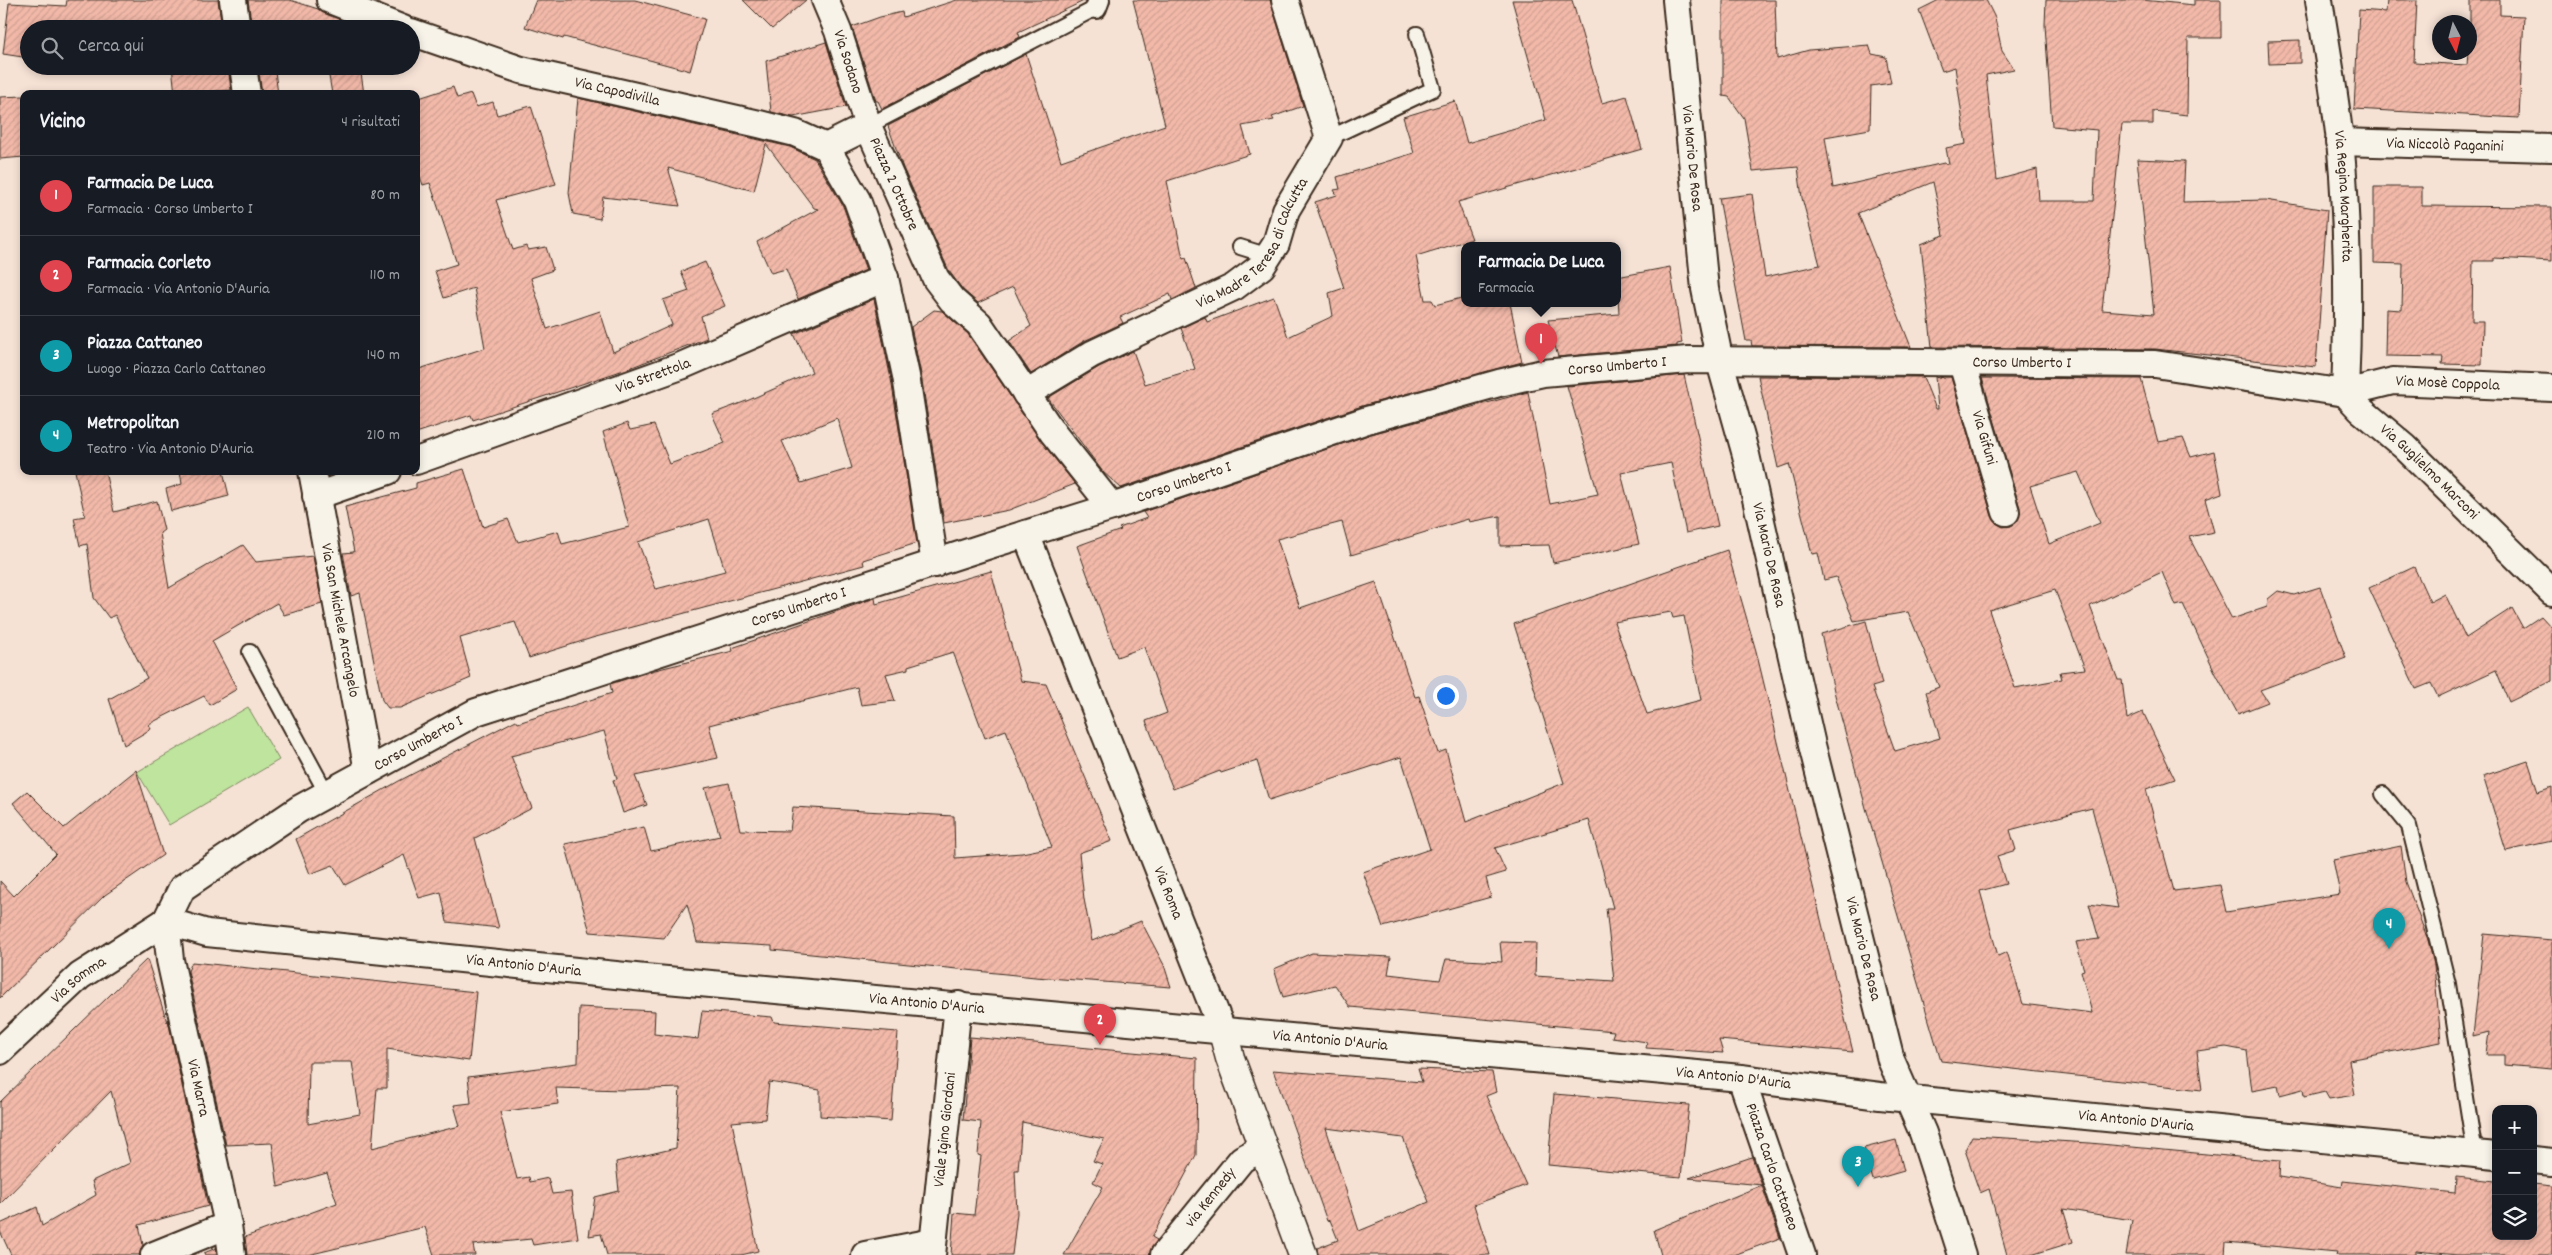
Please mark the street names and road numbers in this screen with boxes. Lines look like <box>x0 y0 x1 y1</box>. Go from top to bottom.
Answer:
street label: Via Sodano <box>827 27 869 97</box>
street label: Via Capodivilla <box>572 71 663 113</box>
street label: Via Mario De Rosa <box>1675 104 1709 213</box>
street label: Via Regina Margherita <box>2327 129 2358 263</box>
street label: Via Niccolò Paganini <box>2386 132 2504 158</box>
street label: Piazza 2 Ottobre <box>863 134 924 234</box>
street label: Via Madre Teresa di Calcutta <box>1192 173 1315 315</box>
street label: Corso Umberto I <box>1567 350 1667 382</box>
street label: Via Strettola <box>613 351 695 400</box>
street label: Corso Umberto I <box>1972 351 2071 375</box>
street label: Via Mosè Coppola <box>2395 370 2501 397</box>
street label: Via Gifuni <box>1965 408 2003 468</box>
street label: Via Guglielmo Marconi <box>2374 419 2484 525</box>
street label: Corso Umberto I <box>1134 456 1235 509</box>
street label: Via Mario De Rosa <box>1746 500 1792 610</box>
street label: Via San Michele Arcangelo <box>314 542 366 699</box>
street label: Corso Umberto I <box>748 581 849 633</box>
street label: Corso Umberto I <box>370 710 467 777</box>
street label: Via Roma <box>1147 863 1189 923</box>
street label: Via Mario De Rosa <box>1839 894 1887 1004</box>
street label: Via Antonio D'Auria <box>465 948 583 983</box>
street label: Via Somma <box>46 950 111 1009</box>
street label: Via Antonio D'Auria <box>868 987 986 1020</box>
street label: Via Antonio D'Auria <box>1272 1024 1389 1057</box>
street label: Via Marra <box>181 1057 216 1119</box>
street label: Via Antonio D'Auria <box>1675 1061 1793 1096</box>
street label: Viale Igino Giordani <box>928 1071 962 1188</box>
street label: Piazza Carlo Cattaneo <box>1739 1100 1804 1234</box>
street label: Via Antonio D'Auria <box>2077 1104 2195 1138</box>
street label: via Kennedy <box>1179 1162 1242 1232</box>

